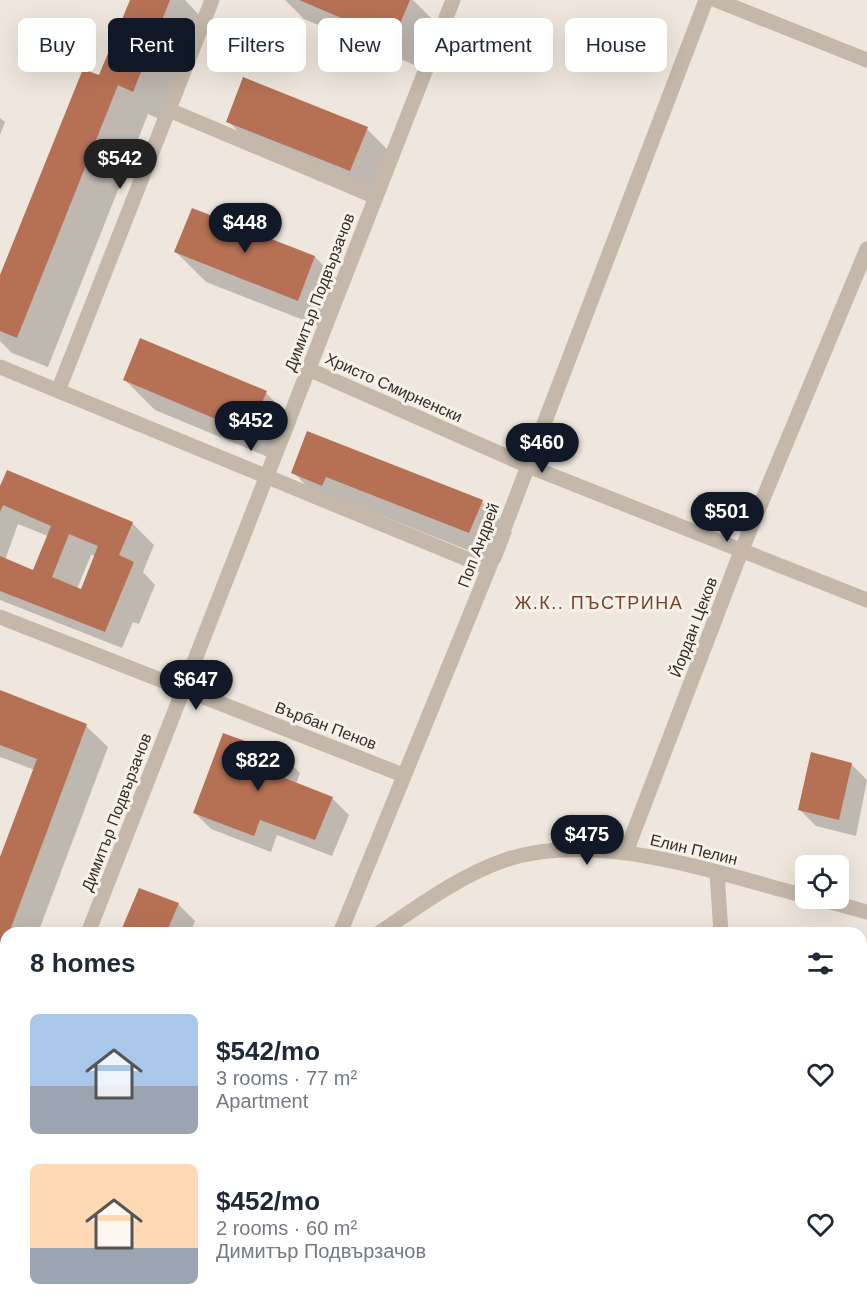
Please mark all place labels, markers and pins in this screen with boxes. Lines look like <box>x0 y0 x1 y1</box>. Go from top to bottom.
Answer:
pin: $542 <box>84 139 156 190</box>
pin: $448 <box>209 203 281 254</box>
pin: $452 <box>215 401 287 452</box>
pin: $460 <box>506 423 578 474</box>
pin: $501 <box>691 492 763 543</box>
pin: $647 <box>160 660 232 711</box>
pin: $822 <box>222 741 294 792</box>
pin: $475 <box>551 815 623 866</box>

